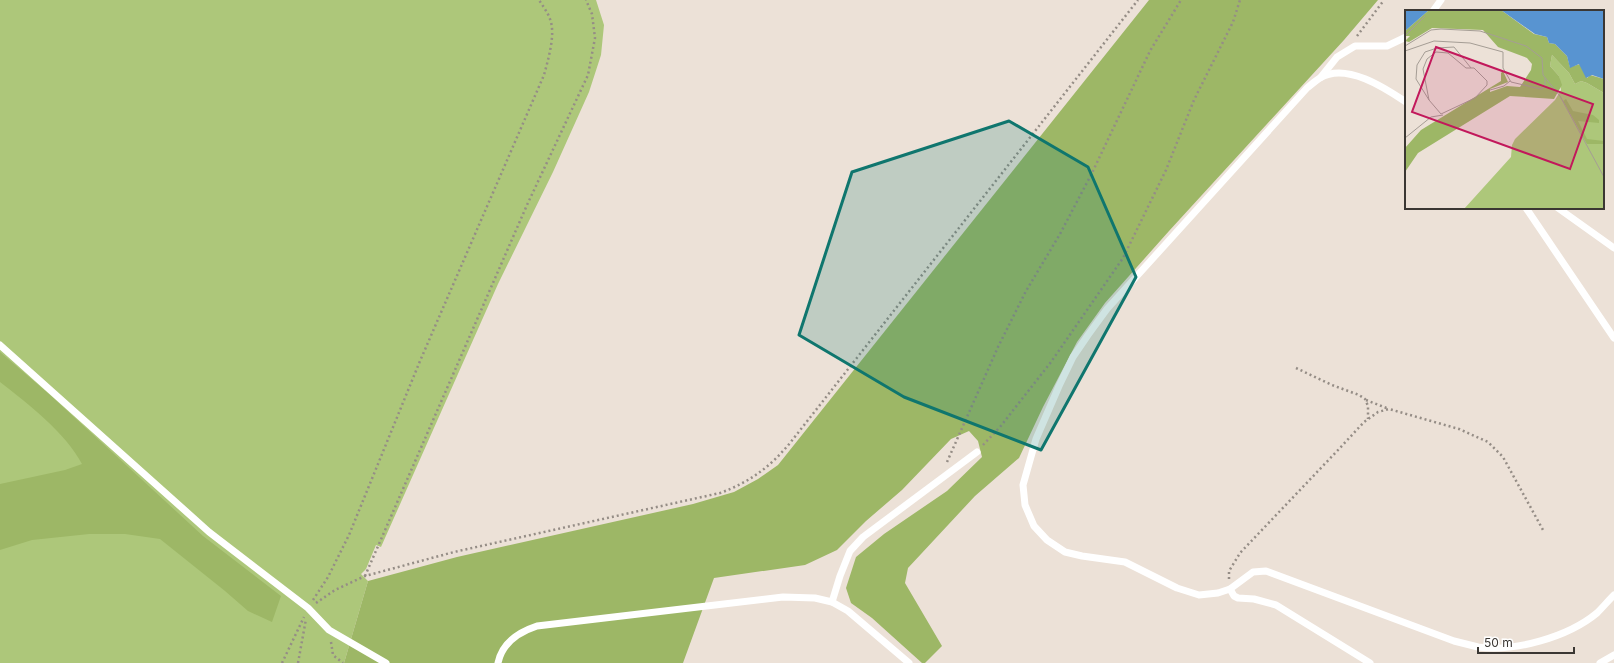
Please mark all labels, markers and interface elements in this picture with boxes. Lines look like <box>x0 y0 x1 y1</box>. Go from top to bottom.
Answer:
inset map <box>1405 10 1604 209</box>
scale bar <box>1478 629 1574 655</box>
text: 50 m <box>1484 635 1513 650</box>

